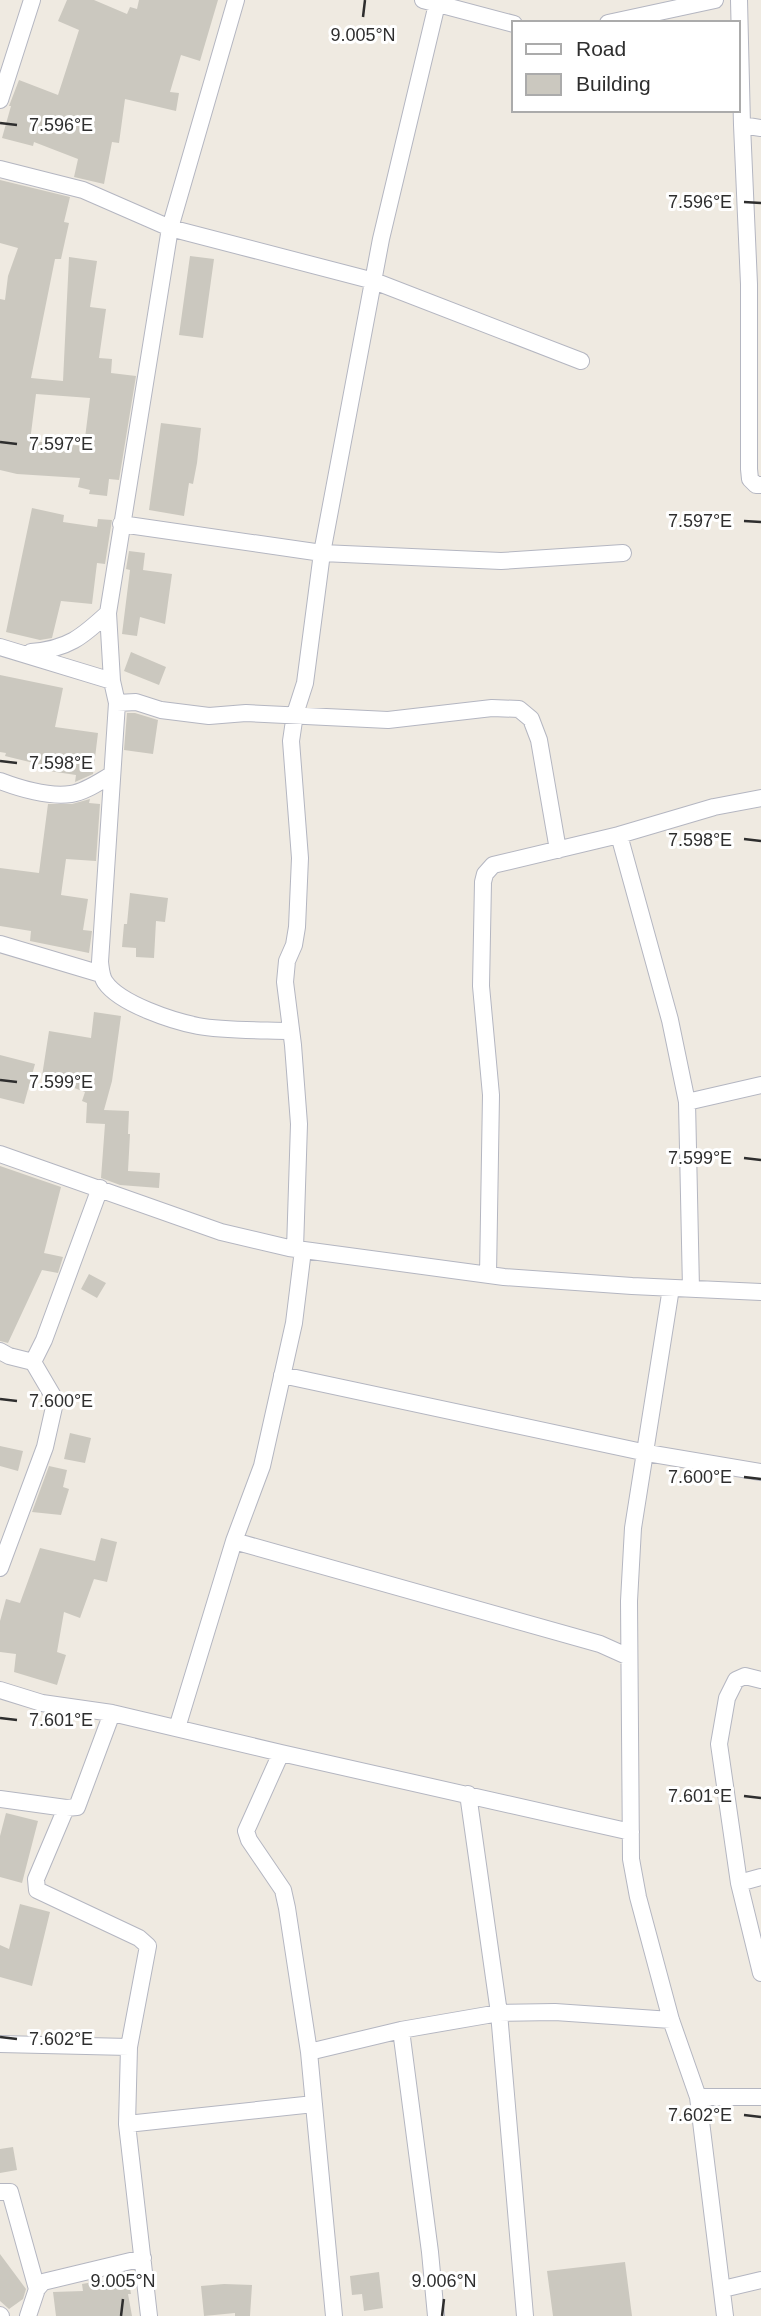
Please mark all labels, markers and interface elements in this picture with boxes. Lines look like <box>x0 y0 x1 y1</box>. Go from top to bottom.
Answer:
legend <box>512 21 740 112</box>
text: 9.005°N <box>330 25 396 45</box>
text: Road <box>576 37 626 60</box>
text: Building <box>576 72 651 95</box>
text: 7.596°E <box>29 115 93 135</box>
text: 7.596°E <box>668 192 732 212</box>
text: 7.597°E <box>29 434 93 454</box>
text: 7.597°E <box>668 511 732 531</box>
text: 7.598°E <box>29 753 93 773</box>
text: 7.598°E <box>668 830 732 850</box>
text: 7.599°E <box>29 1072 93 1092</box>
text: 7.599°E <box>668 1148 732 1168</box>
text: 7.600°E <box>29 1391 93 1411</box>
text: 7.600°E <box>668 1467 732 1487</box>
text: 7.601°E <box>29 1710 93 1730</box>
text: 7.601°E <box>668 1786 732 1806</box>
text: 7.602°E <box>29 2029 93 2049</box>
text: 7.602°E <box>668 2105 732 2125</box>
text: 9.005°N <box>90 2271 156 2291</box>
text: 9.006°N <box>411 2271 477 2291</box>

